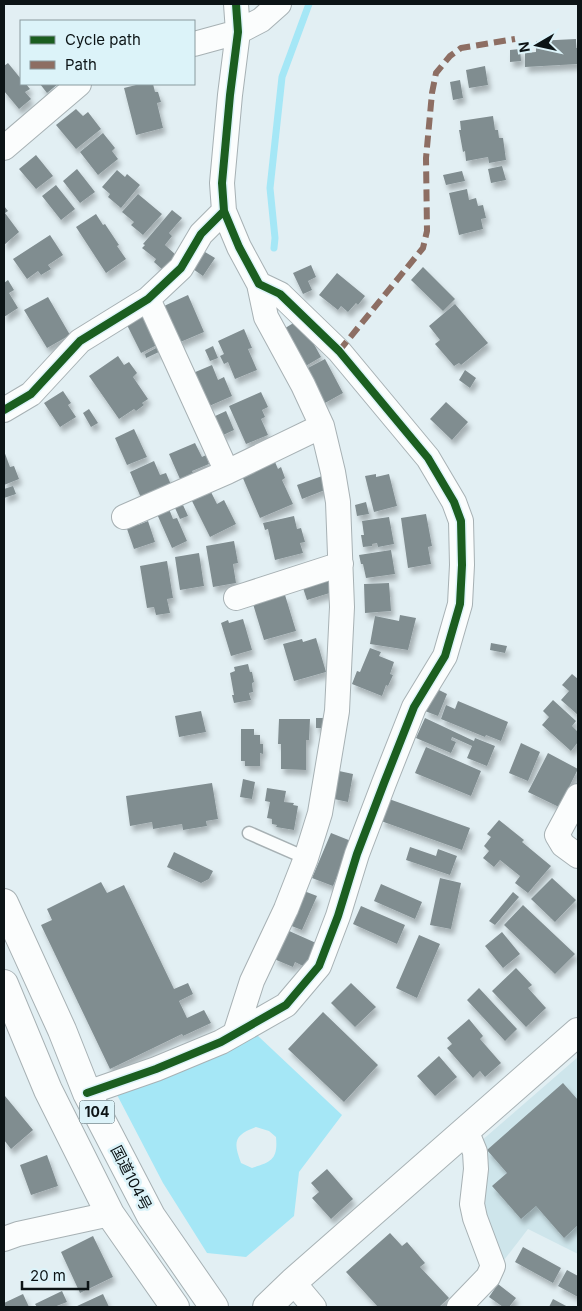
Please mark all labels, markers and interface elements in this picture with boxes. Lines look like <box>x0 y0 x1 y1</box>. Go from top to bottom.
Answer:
legend <box>20 20 195 85</box>
north arrow <box>512 20 562 70</box>
text: Cycle path <box>65 30 141 49</box>
text: N <box>514 41 533 54</box>
text: Path <box>65 55 97 74</box>
road number: 104 <box>80 1100 114 1124</box>
street label: 国道104号 <box>107 1142 156 1213</box>
scale bar <box>22 1258 89 1290</box>
text: 20 m <box>30 1266 66 1285</box>

